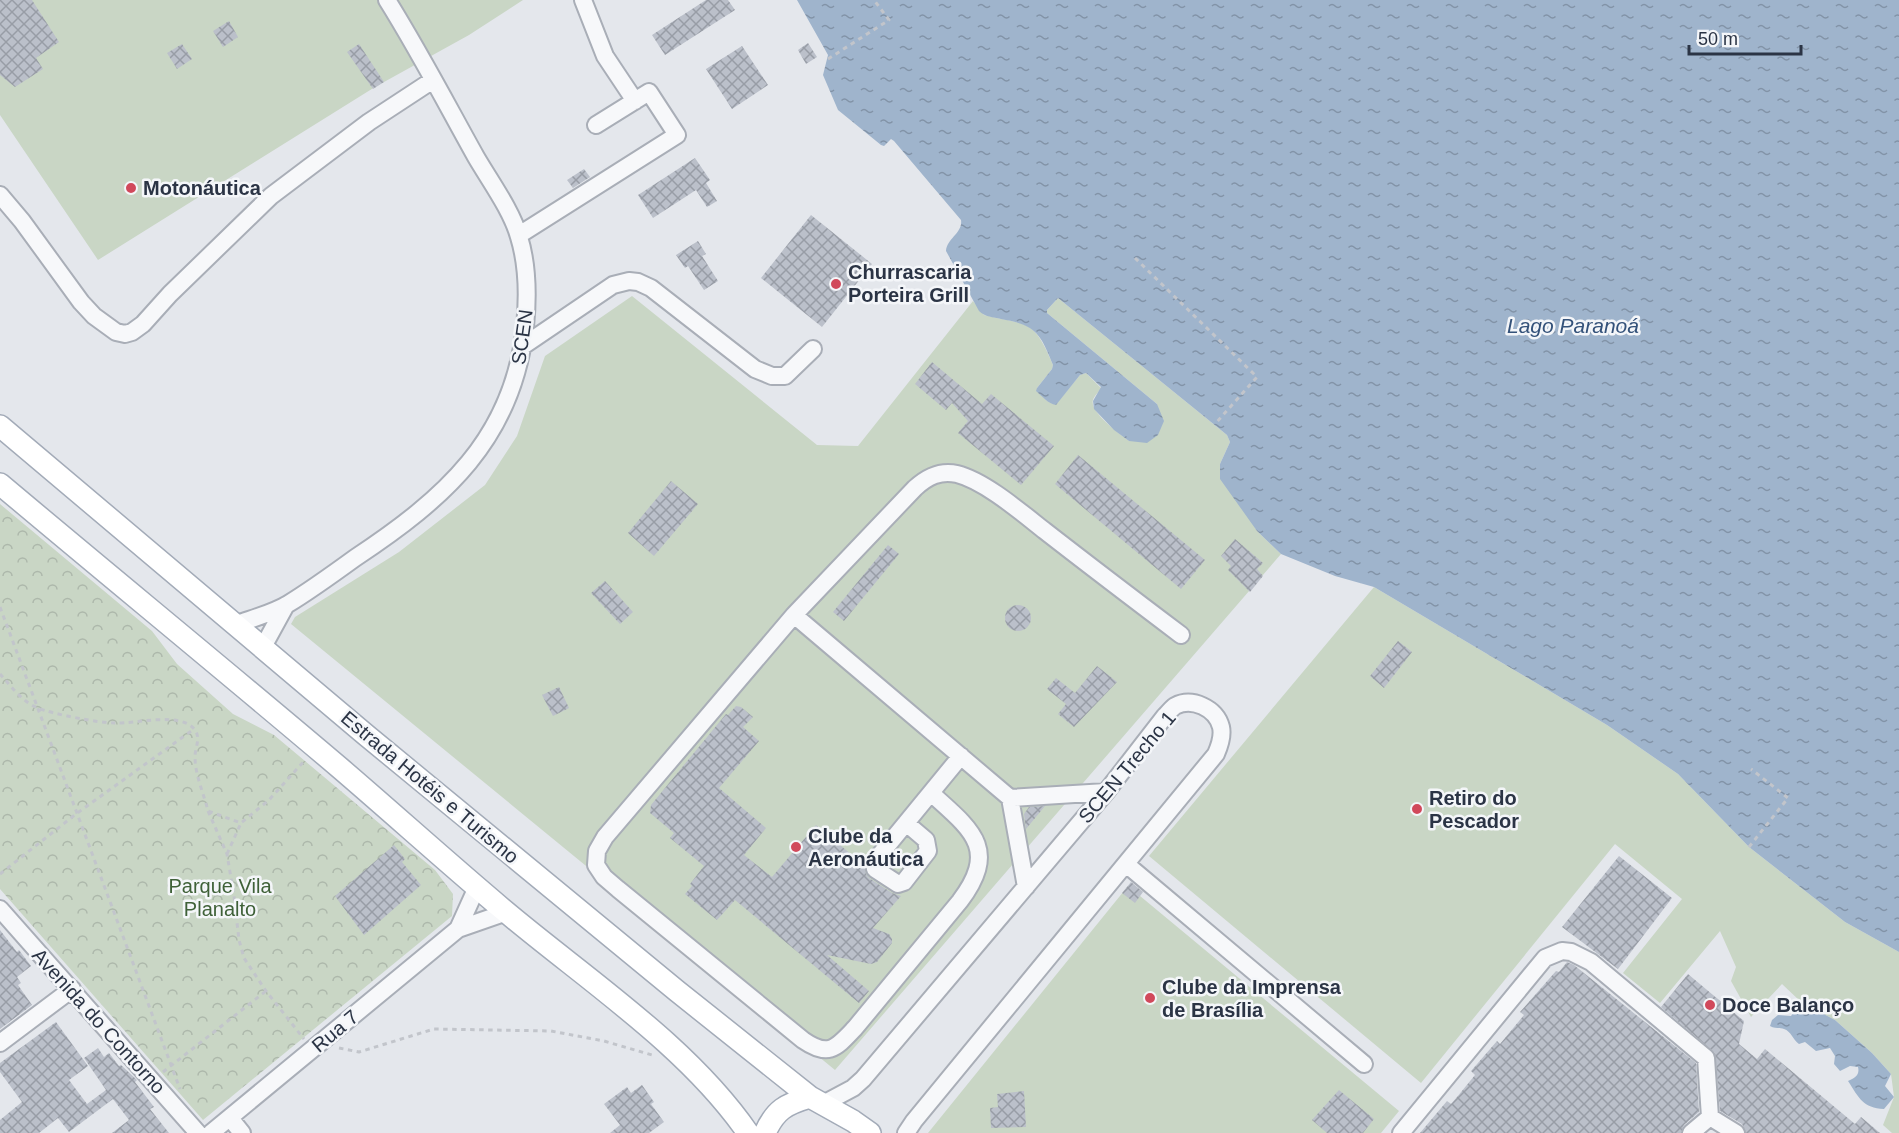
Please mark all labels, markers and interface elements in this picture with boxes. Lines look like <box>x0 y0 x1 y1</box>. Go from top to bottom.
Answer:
scale bar <box>1689 18 1802 56</box>
text: 50 m <box>1698 29 1738 49</box>
place label: Motonáutica <box>143 177 262 199</box>
marker: Motonáutica <box>124 181 138 195</box>
place label: Churrascaria Porteira Grill <box>848 261 972 306</box>
marker: Churrascaria Porteira Grill <box>829 277 843 291</box>
street label: SCEN <box>507 308 537 366</box>
water label: Lago Paranoá <box>1507 314 1639 337</box>
street label: Estrada Hotéis e Turismo <box>337 706 523 868</box>
street label: SCEN Trecho 1 <box>1074 707 1180 827</box>
place label: Retiro do Pescador <box>1429 787 1519 832</box>
marker: Retiro do Pescador <box>1410 802 1424 816</box>
place label: Clube da Aeronáutica <box>808 825 924 870</box>
marker: Clube da Aeronáutica <box>789 840 803 854</box>
park label: Parque Vila Planalto <box>168 875 272 920</box>
street label: Avenida do Contorno <box>28 944 170 1098</box>
place label: Clube da Imprensa de Brasília <box>1162 976 1342 1021</box>
marker: Clube da Imprensa de Brasília <box>1143 991 1157 1005</box>
place label: Doce Balanço <box>1722 994 1854 1016</box>
marker: Doce Balanço <box>1703 998 1717 1012</box>
street label: Rua 7 <box>307 1005 363 1057</box>

